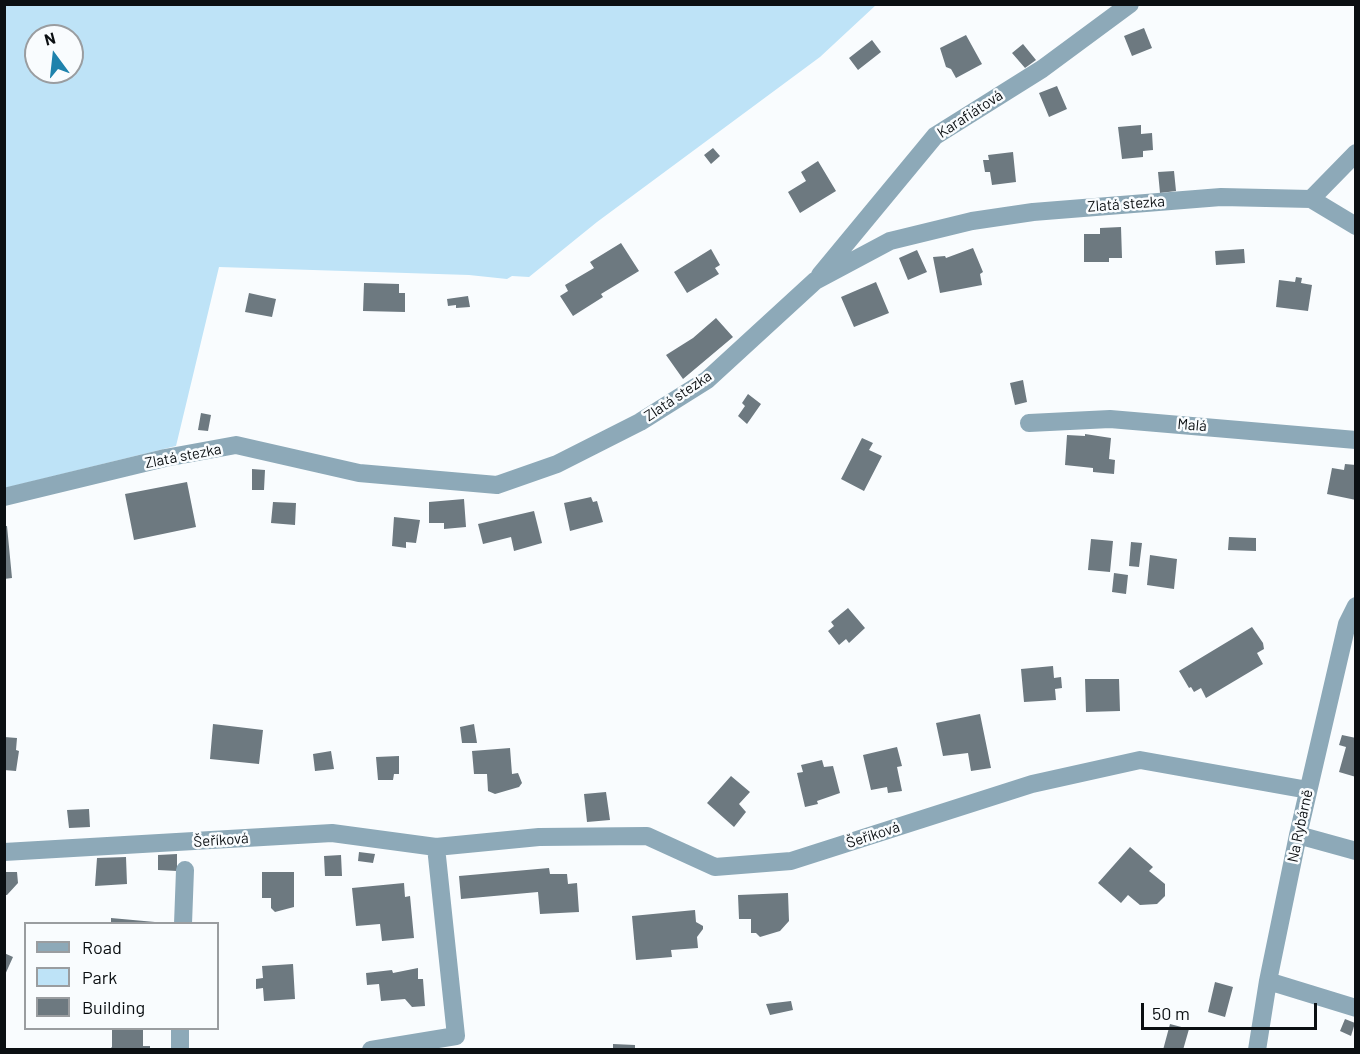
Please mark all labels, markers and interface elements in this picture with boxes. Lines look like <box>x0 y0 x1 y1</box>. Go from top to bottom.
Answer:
north arrow <box>24 24 84 84</box>
text: N <box>42 28 57 49</box>
street label: Karafiátová <box>934 86 1006 142</box>
street label: Zlatá stezka <box>1087 192 1165 216</box>
street label: Zlatá stezka <box>641 367 715 425</box>
street label: Malá <box>1177 415 1207 435</box>
street label: Zlatá stezka <box>143 440 223 472</box>
street label: Na Rybárně <box>1283 788 1317 864</box>
street label: Šeříková <box>844 818 902 852</box>
street label: Šeříková <box>193 829 249 851</box>
legend <box>24 922 219 1030</box>
text: Road <box>82 936 122 958</box>
text: Park <box>82 966 117 988</box>
scale bar <box>1144 991 1320 1029</box>
text: Building <box>82 996 145 1018</box>
text: 50 m <box>1152 1002 1190 1024</box>

